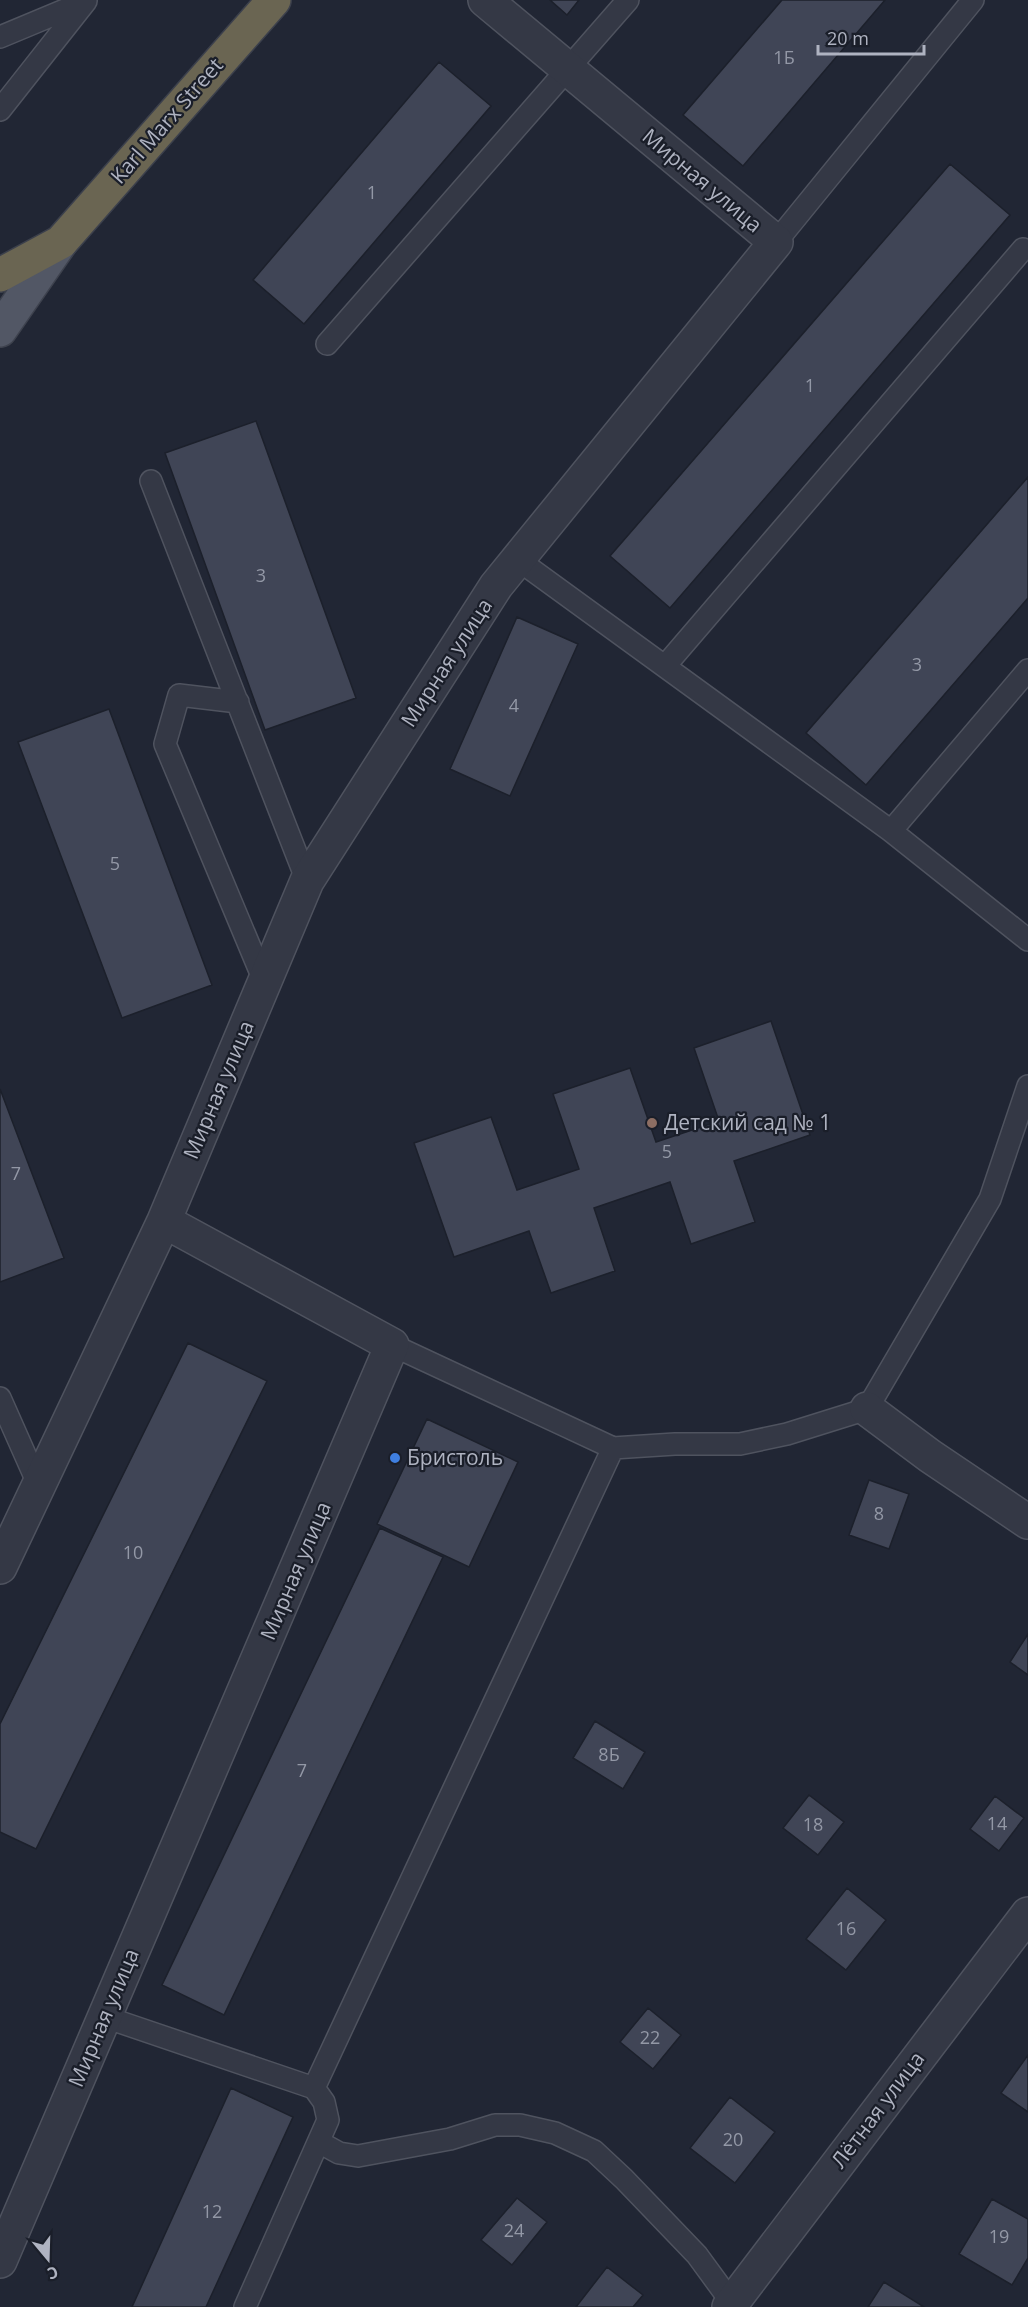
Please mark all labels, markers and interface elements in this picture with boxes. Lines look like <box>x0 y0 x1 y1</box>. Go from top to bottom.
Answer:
scale bar <box>818 18 924 56</box>
text: 20 m <box>827 26 869 50</box>
house number: 1Б <box>773 45 795 69</box>
street label: Karl Marx Street <box>104 51 229 189</box>
street label: Мирная улица <box>637 122 768 238</box>
house number: 1 <box>367 180 377 204</box>
house number: 1 <box>805 373 815 397</box>
house number: 3 <box>256 563 266 587</box>
street label: Мирная улица <box>394 593 498 732</box>
house number: 3 <box>912 652 922 676</box>
house number: 4 <box>509 693 519 717</box>
house number: 5 <box>110 851 120 875</box>
street label: Мирная улица <box>176 1016 260 1163</box>
place label: Детский сад № 1 <box>664 1108 831 1136</box>
marker: Детский сад № 1 <box>645 1116 659 1130</box>
house number: 5 <box>662 1139 672 1163</box>
house number: 7 <box>11 1161 21 1185</box>
place label: Бристоль <box>407 1443 503 1471</box>
marker: Бристоль <box>388 1451 402 1465</box>
street label: Мирная улица <box>253 1497 337 1644</box>
house number: 8 <box>874 1501 884 1525</box>
house number: 10 <box>123 1540 143 1564</box>
house number: 8Б <box>598 1742 620 1766</box>
house number: 7 <box>297 1758 307 1782</box>
house number: 14 <box>987 1811 1007 1835</box>
house number: 18 <box>803 1812 823 1836</box>
house number: 16 <box>836 1916 856 1940</box>
street label: Мирная улица <box>61 1944 145 2091</box>
house number: 22 <box>640 2025 660 2049</box>
street label: Лётная улица <box>824 2045 930 2173</box>
house number: 20 <box>723 2127 743 2151</box>
house number: 12 <box>202 2199 222 2223</box>
house number: 24 <box>504 2218 524 2242</box>
house number: 19 <box>989 2224 1009 2248</box>
north arrow <box>18 2229 78 2289</box>
text: С <box>44 2261 61 2285</box>

